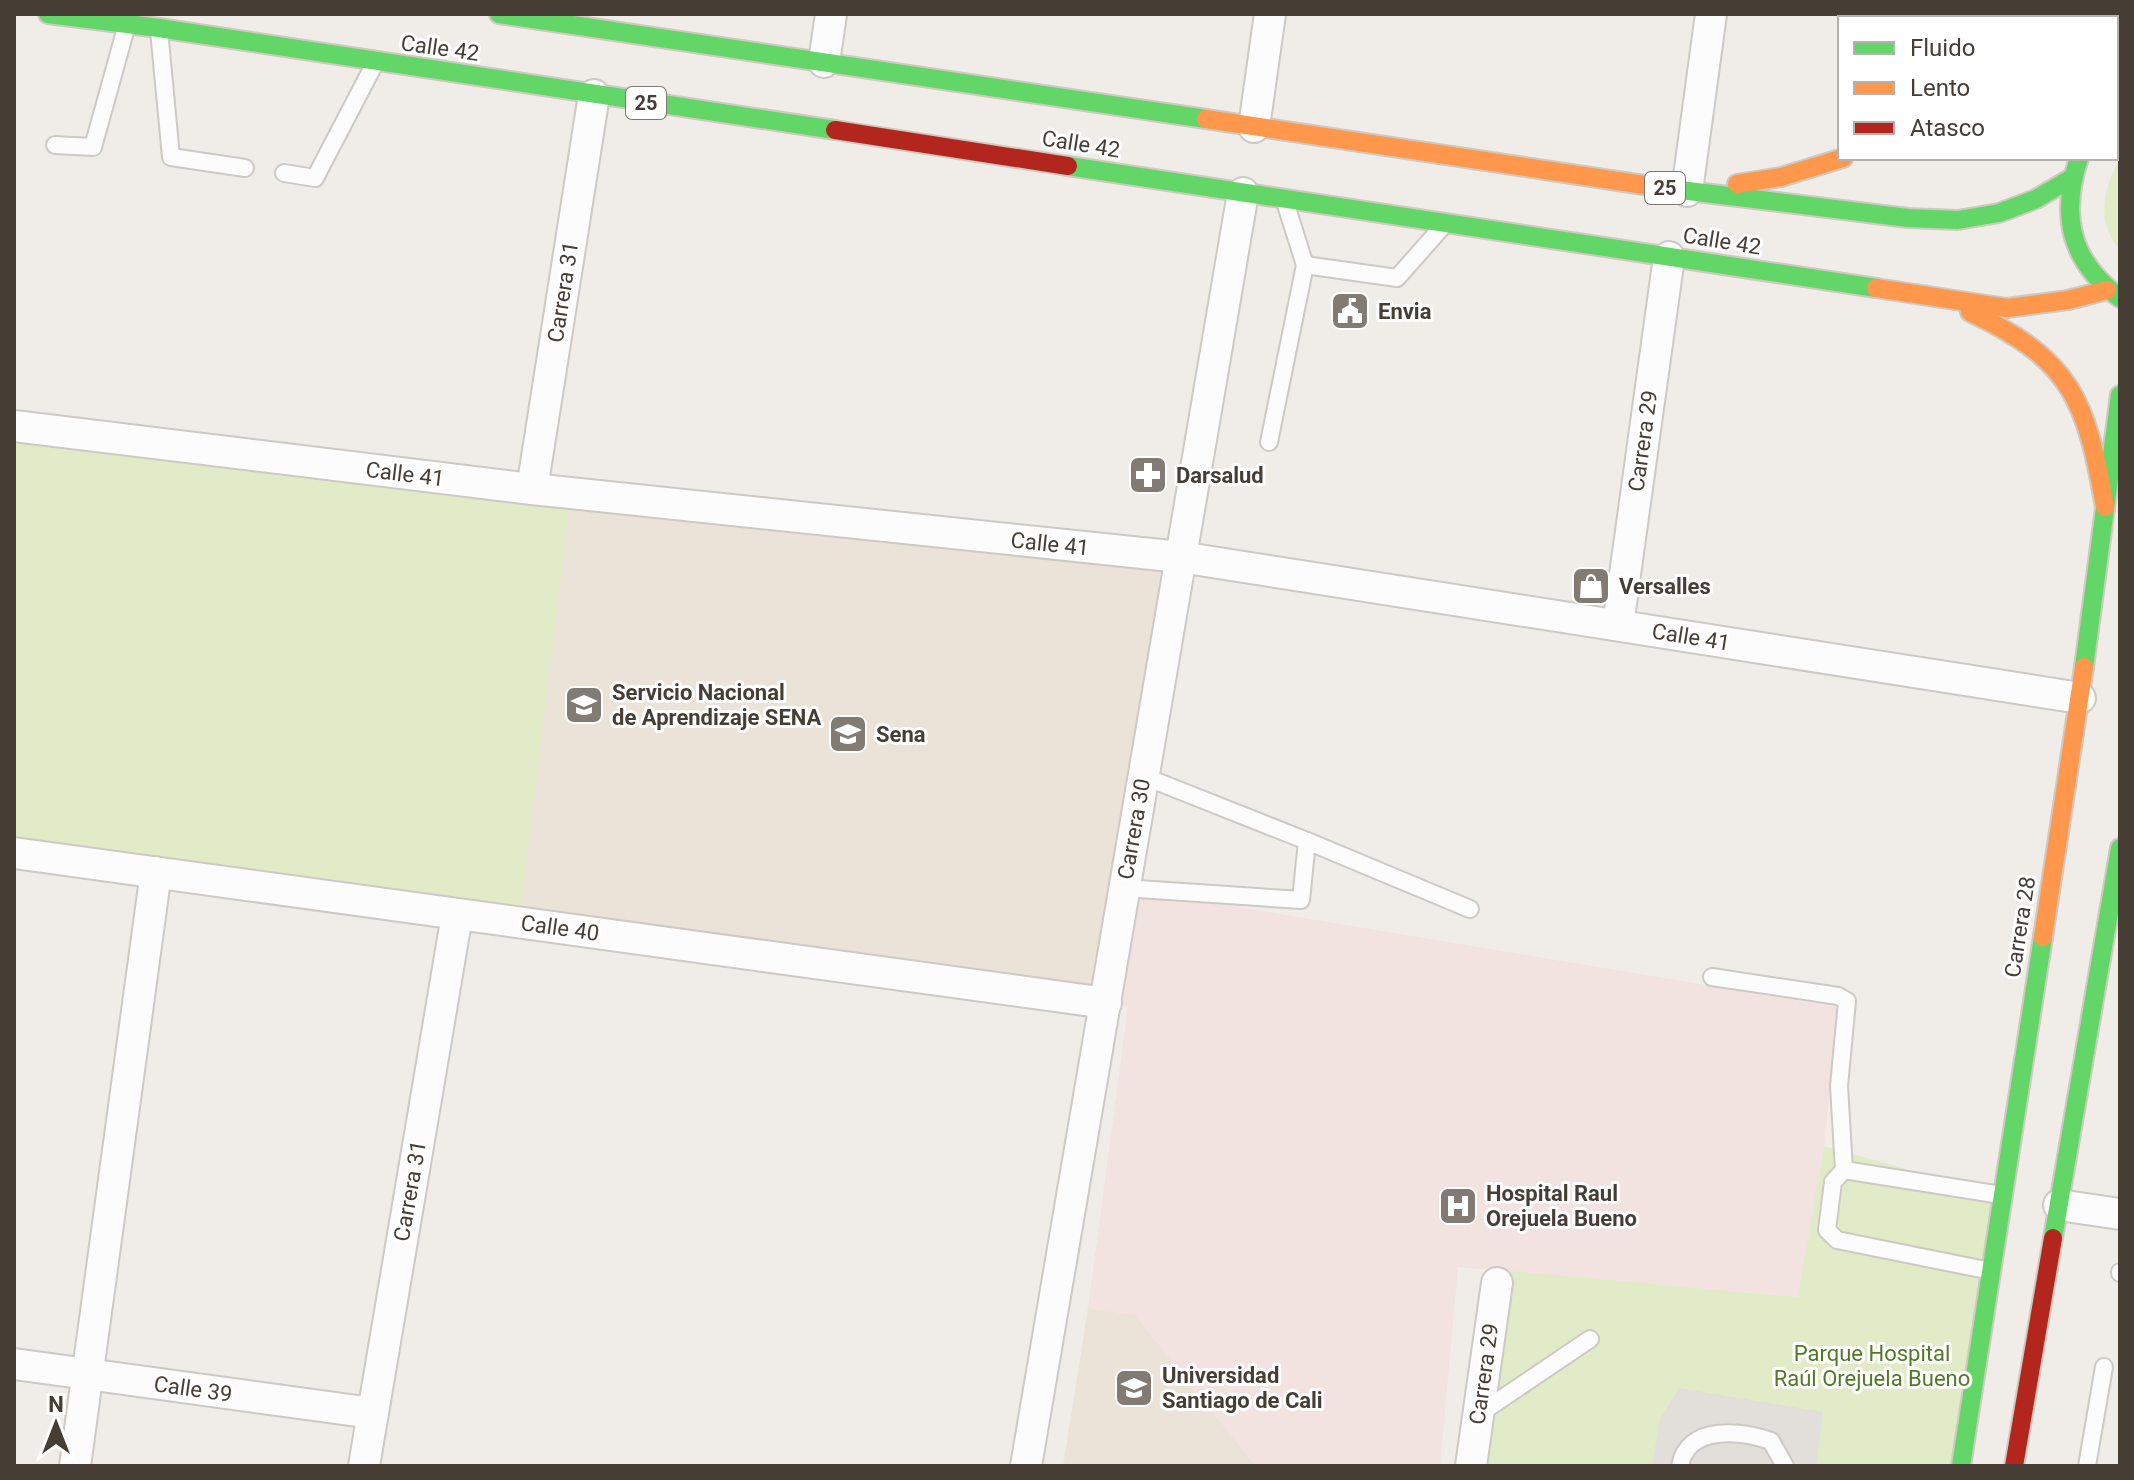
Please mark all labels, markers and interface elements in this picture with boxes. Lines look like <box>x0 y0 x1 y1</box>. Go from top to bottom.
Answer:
legend <box>1838 16 2118 160</box>
street label: Calle 42 <box>399 30 481 66</box>
text: Fluido <box>1910 34 1975 62</box>
text: Lento <box>1910 74 1970 102</box>
road number: 25 <box>626 87 666 119</box>
text: Atasco <box>1910 114 1985 142</box>
street label: Calle 42 <box>1040 125 1122 163</box>
road number: 25 <box>1645 172 1685 204</box>
street label: Calle 42 <box>1681 222 1763 260</box>
street label: Carrera 31 <box>543 240 583 344</box>
public building icon: Envia <box>1329 290 1371 332</box>
place label: Envia <box>1378 299 1432 324</box>
street label: Carrera 29 <box>1624 389 1662 493</box>
pharmacy icon: Darsalud <box>1127 454 1169 496</box>
street label: Calle 41 <box>364 457 446 491</box>
place label: Darsalud <box>1176 463 1264 488</box>
street label: Calle 41 <box>1009 527 1091 561</box>
shop icon: Versalles <box>1570 565 1612 607</box>
place label: Versalles <box>1619 574 1711 599</box>
street label: Calle 41 <box>1650 618 1732 656</box>
place label: Servicio Nacional de Aprendizaje SENA <box>612 680 821 730</box>
school or university icon: Servicio Nacional de Aprendizaje SENA <box>563 684 605 726</box>
school or university icon: Sena <box>827 713 869 755</box>
place label: Sena <box>876 722 926 747</box>
street label: Carrera 30 <box>1113 777 1155 881</box>
street label: Carrera 28 <box>2000 875 2040 979</box>
street label: Calle 40 <box>519 910 601 946</box>
street label: Carrera 31 <box>389 1139 431 1243</box>
place label: Hospital Raul Orejuela Bueno <box>1486 1181 1637 1231</box>
hospital icon: Hospital Raul Orejuela Bueno <box>1437 1185 1479 1227</box>
street label: Carrera 29 <box>1465 1322 1503 1426</box>
park label: Parque Hospital Raúl Orejuela Bueno <box>1774 1341 1970 1391</box>
place label: Universidad Santiago de Cali <box>1162 1363 1323 1413</box>
school or university icon: Universidad Santiago de Cali <box>1113 1367 1155 1409</box>
street label: Calle 39 <box>152 1371 234 1407</box>
north arrow <box>16 1384 96 1464</box>
text: N <box>48 1392 64 1417</box>

